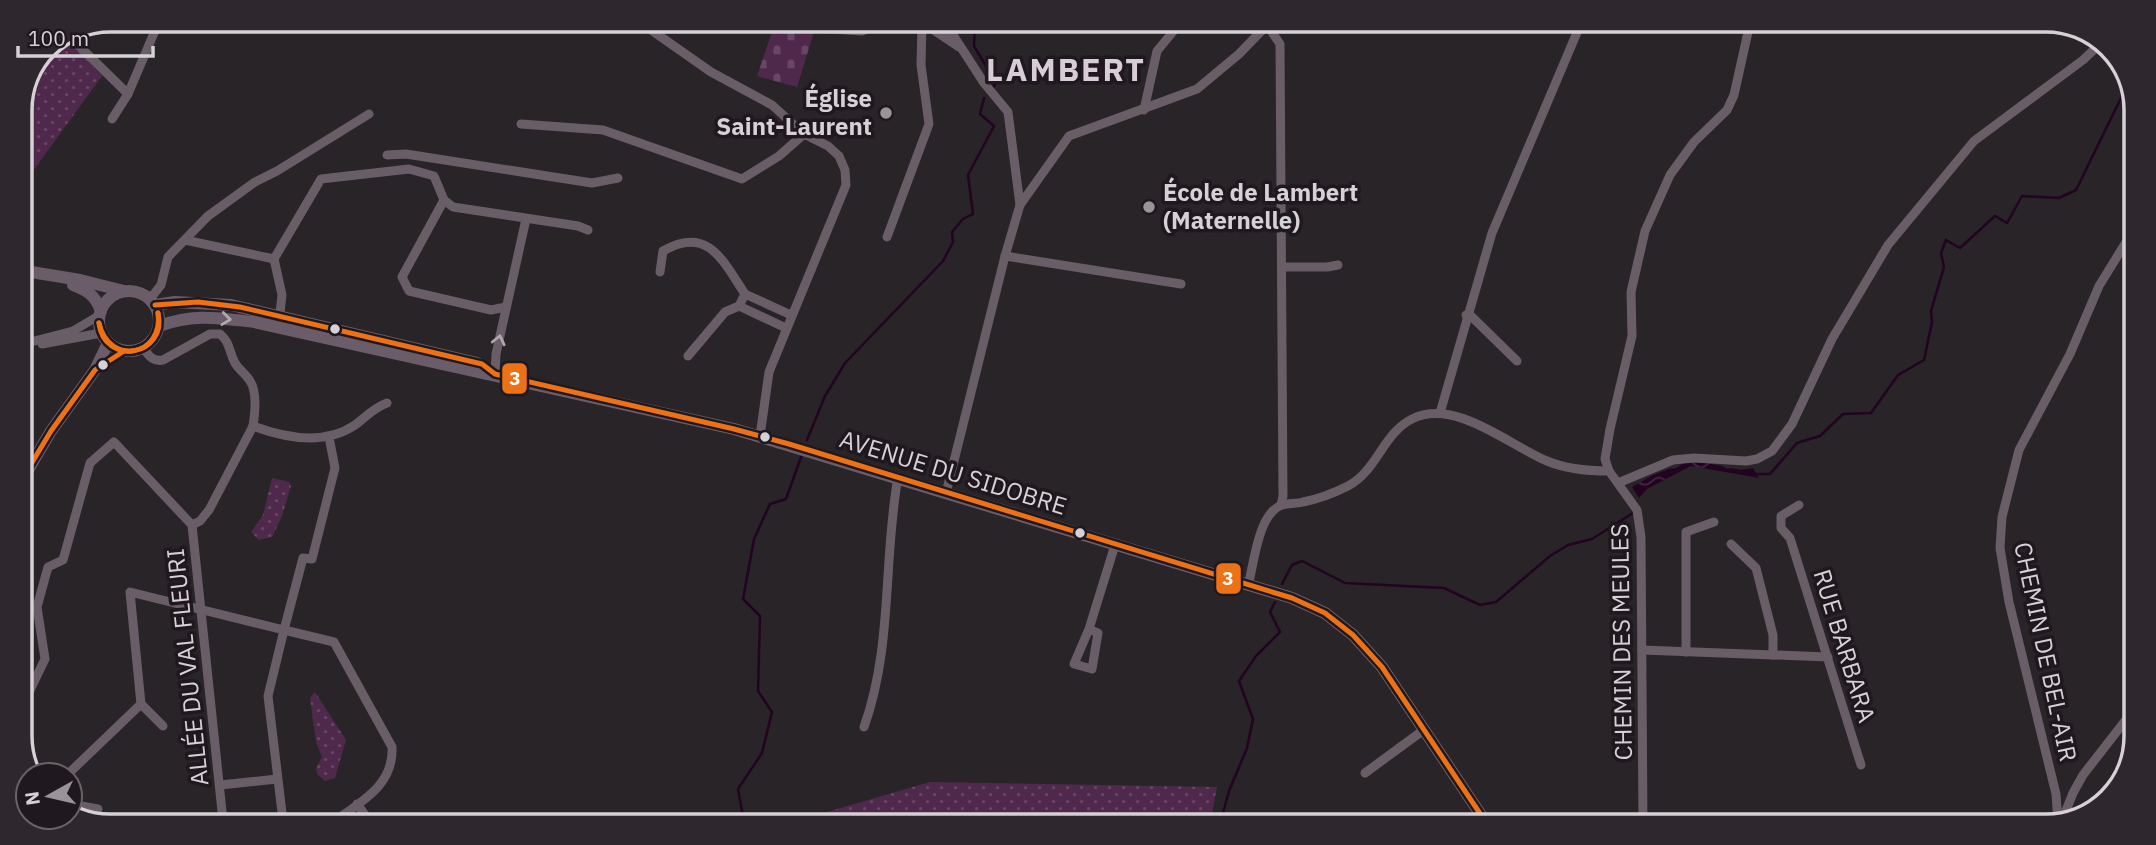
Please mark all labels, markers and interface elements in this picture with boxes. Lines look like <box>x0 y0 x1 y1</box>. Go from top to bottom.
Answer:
scale bar <box>18 14 152 58</box>
text: 100 m <box>28 24 89 52</box>
district label: LAMBERT <box>986 48 1146 90</box>
place label: Église Saint-Laurent <box>716 82 872 142</box>
marker: Église Saint-Laurent <box>878 105 894 121</box>
place label: École de Lambert (Maternelle) <box>1163 176 1358 236</box>
marker: École de Lambert (Maternelle) <box>1141 199 1157 215</box>
one-way arrow <box>220 311 232 326</box>
unlabelled marker <box>328 322 342 336</box>
one-way arrow <box>491 334 505 346</box>
unlabelled marker <box>96 358 110 372</box>
line badge: 3 <box>501 362 528 395</box>
text: 3 <box>509 366 521 390</box>
street label: AVENUE DU SIDOBRE <box>836 422 1071 522</box>
unlabelled marker <box>758 430 772 444</box>
street label: CHEMIN DES MEULES <box>1603 523 1639 761</box>
unlabelled marker <box>1073 526 1087 540</box>
street label: CHEMIN DE BEL-AIR <box>2007 539 2085 764</box>
street label: ALLÉE DU VAL FLEURI <box>159 547 215 787</box>
line badge: 3 <box>1215 562 1242 595</box>
street label: RUE BARBARA <box>1806 565 1883 726</box>
text: 3 <box>1222 566 1234 590</box>
north arrow <box>14 761 84 831</box>
text: N <box>19 790 45 807</box>

